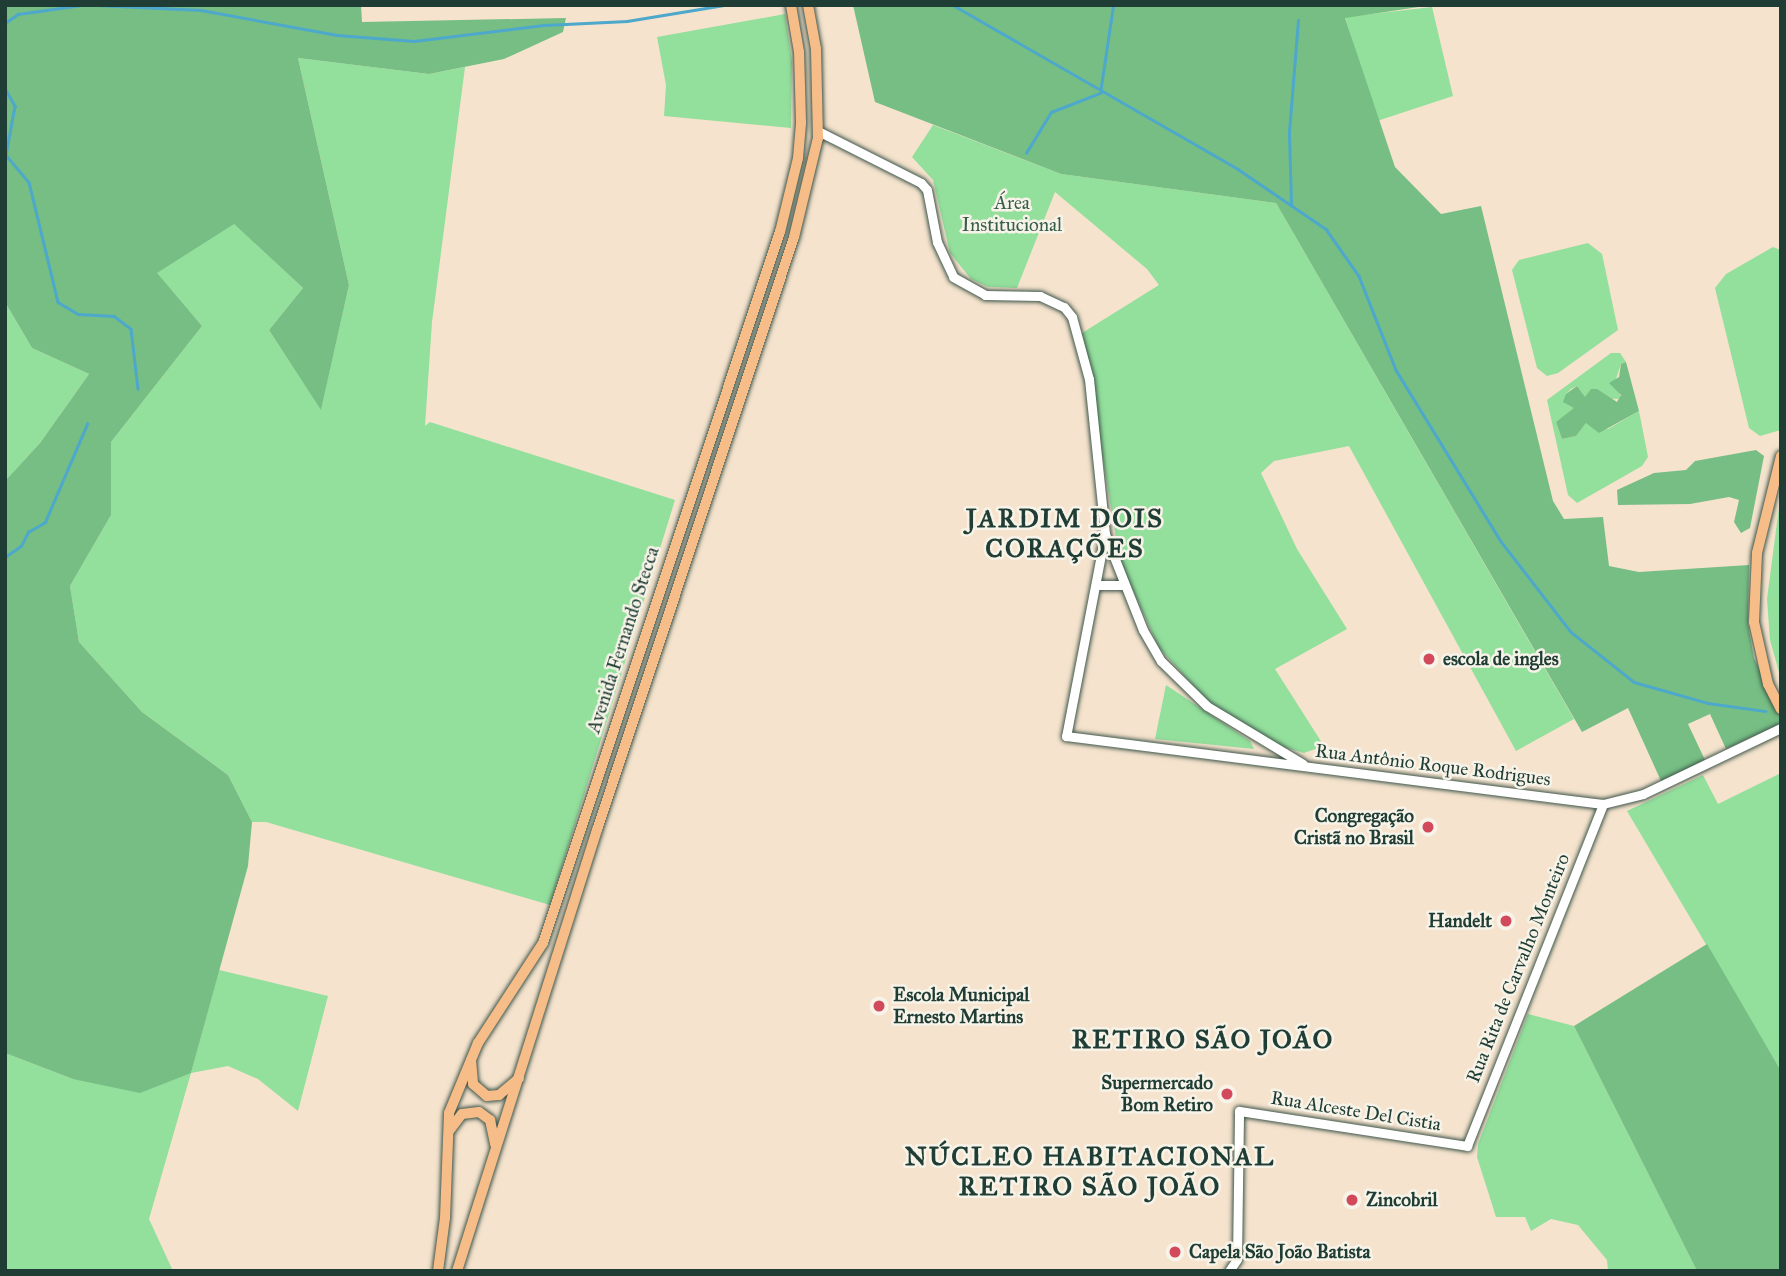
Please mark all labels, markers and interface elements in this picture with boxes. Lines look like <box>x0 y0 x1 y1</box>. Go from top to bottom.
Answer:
park label: Área Institucional <box>962 192 1062 236</box>
district label: JARDIM DOIS CORAÇÕES <box>967 503 1163 564</box>
street label: Avenida Fernando Stecca <box>582 544 664 736</box>
place label: escola de ingles <box>1443 648 1559 670</box>
marker: escola de ingles <box>1421 651 1437 667</box>
street label: Rua Antônio Roque Rodrigues <box>1314 739 1552 791</box>
place label: Congregação Cristã no Brasil <box>1294 805 1414 849</box>
marker: Congregação Cristã no Brasil <box>1420 819 1436 835</box>
street label: Rua Rita de Carvalho Monteiro <box>1462 850 1574 1086</box>
place label: Handelt <box>1428 910 1492 932</box>
marker: Handelt <box>1498 913 1514 929</box>
place label: Escola Municipal Ernesto Martins <box>893 984 1029 1028</box>
marker: Escola Municipal Ernesto Martins <box>871 998 887 1014</box>
district label: RETIRO SÃO JOÃO <box>1074 1024 1332 1056</box>
place label: Supermercado Bom Retiro <box>1101 1072 1213 1116</box>
marker: Supermercado Bom Retiro <box>1219 1086 1235 1102</box>
street label: Rua Alceste Del Cistia <box>1269 1086 1443 1136</box>
district label: NÚCLEO HABITACIONAL RETIRO SÃO JOÃO <box>907 1141 1273 1202</box>
place label: Zincobril <box>1366 1189 1438 1211</box>
marker: Zincobril <box>1344 1192 1360 1208</box>
place label: Capela São João Batista <box>1189 1241 1370 1263</box>
marker: Capela São João Batista <box>1167 1244 1183 1260</box>

